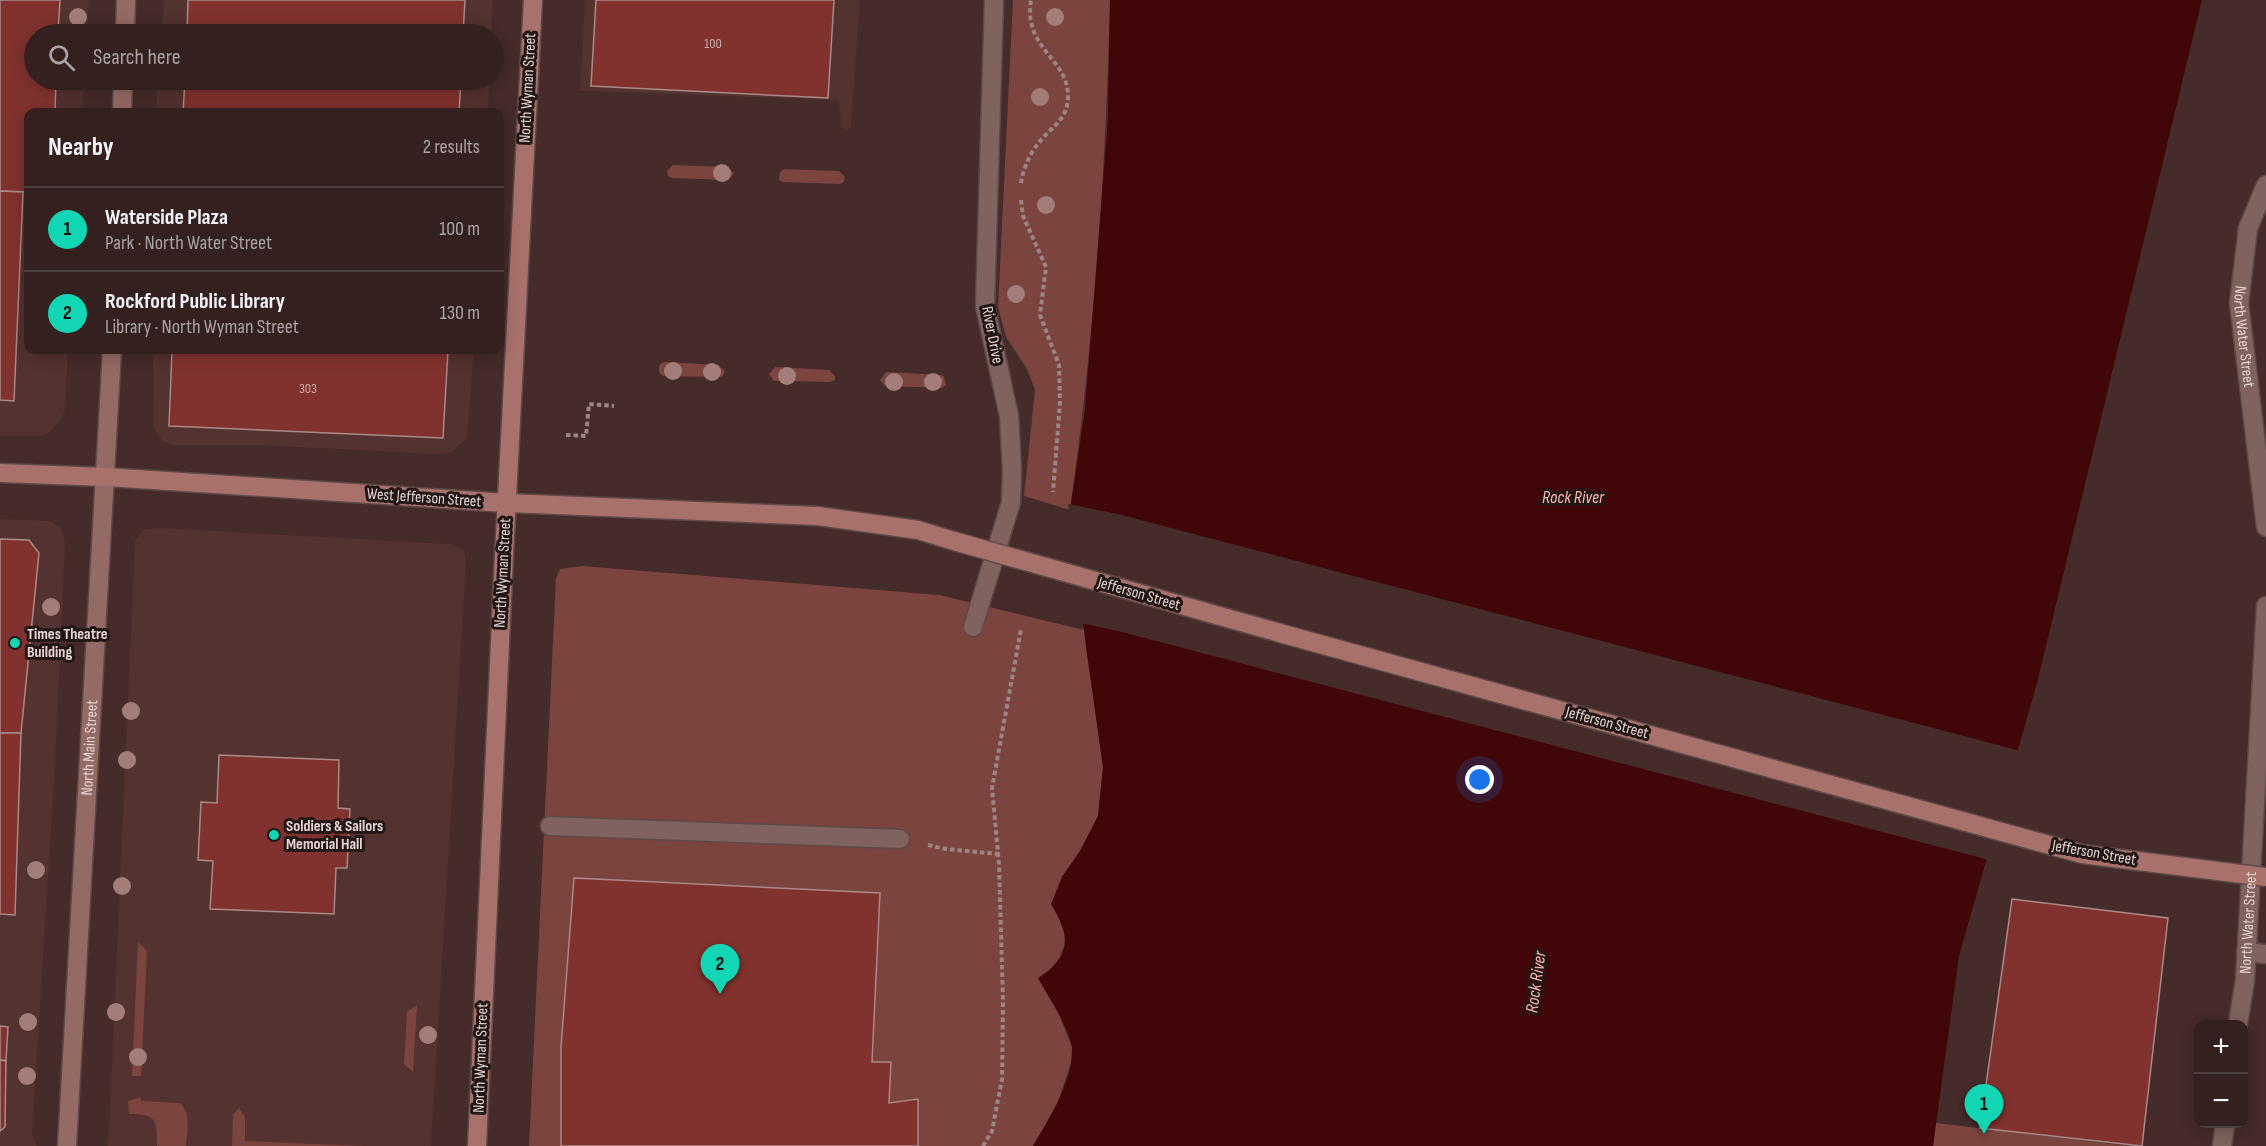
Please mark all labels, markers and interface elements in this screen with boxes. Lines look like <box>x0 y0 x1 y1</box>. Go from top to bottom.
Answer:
search box <box>24 24 504 90</box>
street label: North Wyman Street <box>516 32 540 143</box>
house number: 100 <box>704 35 722 52</box>
icon: search <box>45 41 78 74</box>
text: Search here <box>93 44 180 71</box>
text: Nearby <box>48 132 114 163</box>
text: 2 results <box>423 135 480 159</box>
text: Waterside Plaza <box>105 204 228 231</box>
text: 1 <box>64 217 71 241</box>
text: 100 m <box>439 217 480 241</box>
text: Park · North Water Street <box>105 231 272 255</box>
street label: North Water Street <box>2229 285 2259 389</box>
text: Rockford Public Library <box>105 288 285 315</box>
text: 2 <box>63 301 72 325</box>
text: 130 m <box>440 301 480 325</box>
street label: River Drive <box>977 305 1007 365</box>
text: Library · North Wyman Street <box>105 315 299 339</box>
house number: 303 <box>299 380 317 397</box>
street label: West Jefferson Street <box>366 485 482 511</box>
water label: Rock River <box>1542 487 1605 508</box>
street label: North Wyman Street <box>491 517 515 628</box>
street label: Jefferson Street <box>1095 573 1183 615</box>
place label: Times Theatre Building <box>27 625 108 662</box>
marker: Times Theatre Building <box>8 636 22 650</box>
street label: North Main Street <box>77 699 102 796</box>
street label: Jefferson Street <box>1563 703 1651 743</box>
your location <box>1465 765 1494 794</box>
place label: Soldiers & Sailors Memorial Hall <box>286 817 383 854</box>
marker: Soldiers & Sailors Memorial Hall <box>267 828 281 842</box>
street label: Jefferson Street <box>2050 836 2138 870</box>
street label: North Water Street <box>2236 871 2261 974</box>
pin: 2 <box>700 944 740 994</box>
water label: Rock River <box>1521 949 1551 1014</box>
street label: North Wyman Street <box>470 1003 492 1113</box>
map controls <box>2194 1020 2248 1128</box>
button: + <box>2194 1020 2248 1074</box>
button: − <box>2194 1074 2248 1128</box>
pin: 1 <box>1964 1084 2004 1134</box>

